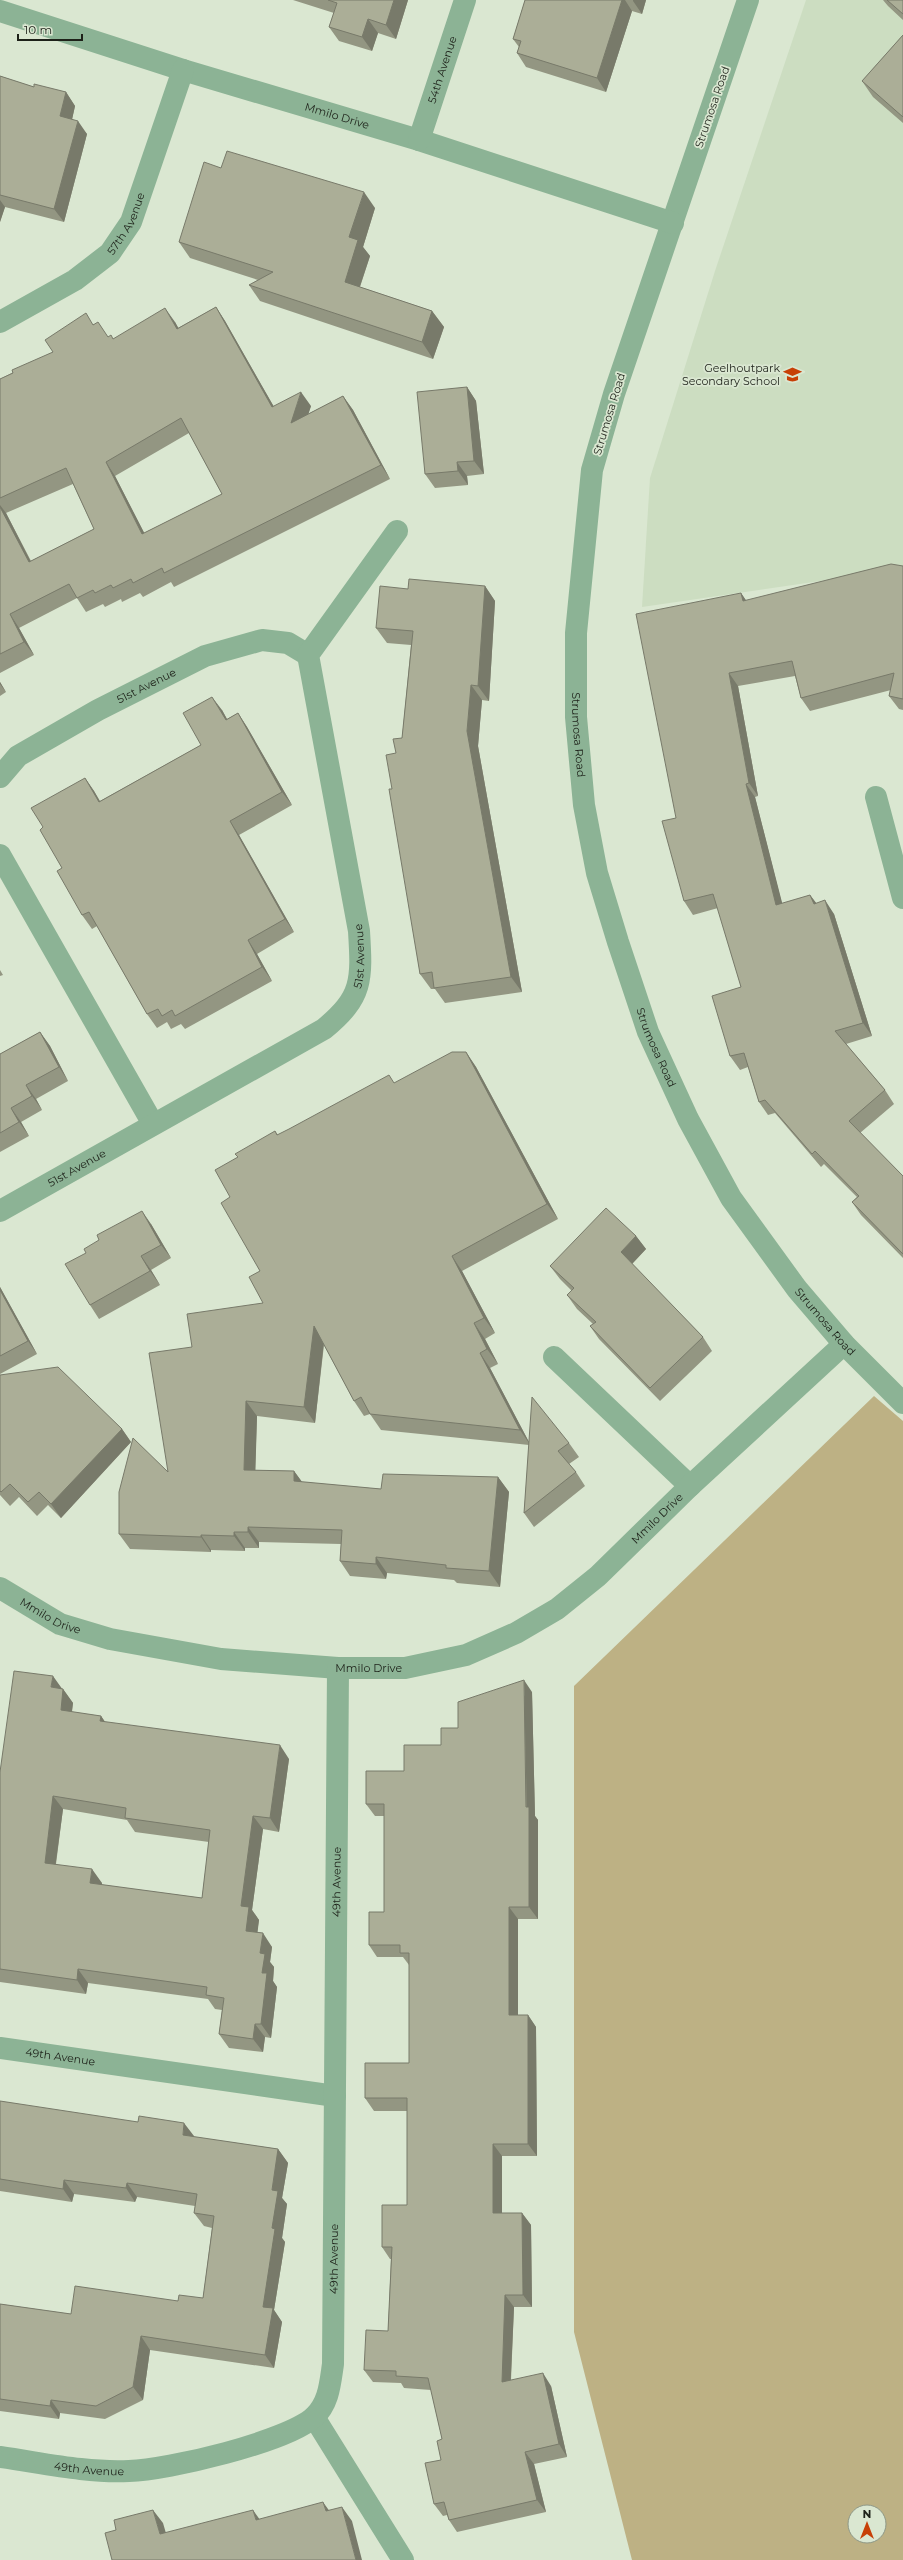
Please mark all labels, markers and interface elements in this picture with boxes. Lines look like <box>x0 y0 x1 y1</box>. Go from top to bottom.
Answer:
scale bar <box>18 16 82 42</box>
text: 10 m <box>24 22 52 37</box>
street label: 54th Avenue <box>425 34 460 105</box>
street label: Strumosa Road <box>692 64 732 150</box>
street label: Mmilo Drive <box>303 99 371 132</box>
street label: 57th Avenue <box>104 190 148 257</box>
place label: Geelhoutpark Secondary School <box>682 361 780 388</box>
school or university icon: Geelhoutpark Secondary School <box>783 364 803 384</box>
street label: Strumosa Road <box>590 371 628 457</box>
street label: 51st Avenue <box>114 665 179 706</box>
street label: Strumosa Road <box>569 692 588 778</box>
street label: 51st Avenue <box>350 922 367 990</box>
street label: Strumosa Road <box>633 1006 679 1089</box>
street label: 51st Avenue <box>45 1146 109 1190</box>
street label: Strumosa Road <box>792 1285 858 1358</box>
street label: Mmilo Drive <box>628 1490 686 1547</box>
street label: Mmilo Drive <box>18 1595 83 1637</box>
street label: Mmilo Drive <box>335 1661 402 1675</box>
street label: 49th Avenue <box>329 1846 344 1917</box>
street label: 49th Avenue <box>25 2045 97 2069</box>
street label: 49th Avenue <box>327 2223 341 2294</box>
street label: 49th Avenue <box>53 2459 125 2478</box>
north arrow <box>847 2504 887 2544</box>
text: N <box>863 2507 871 2521</box>

